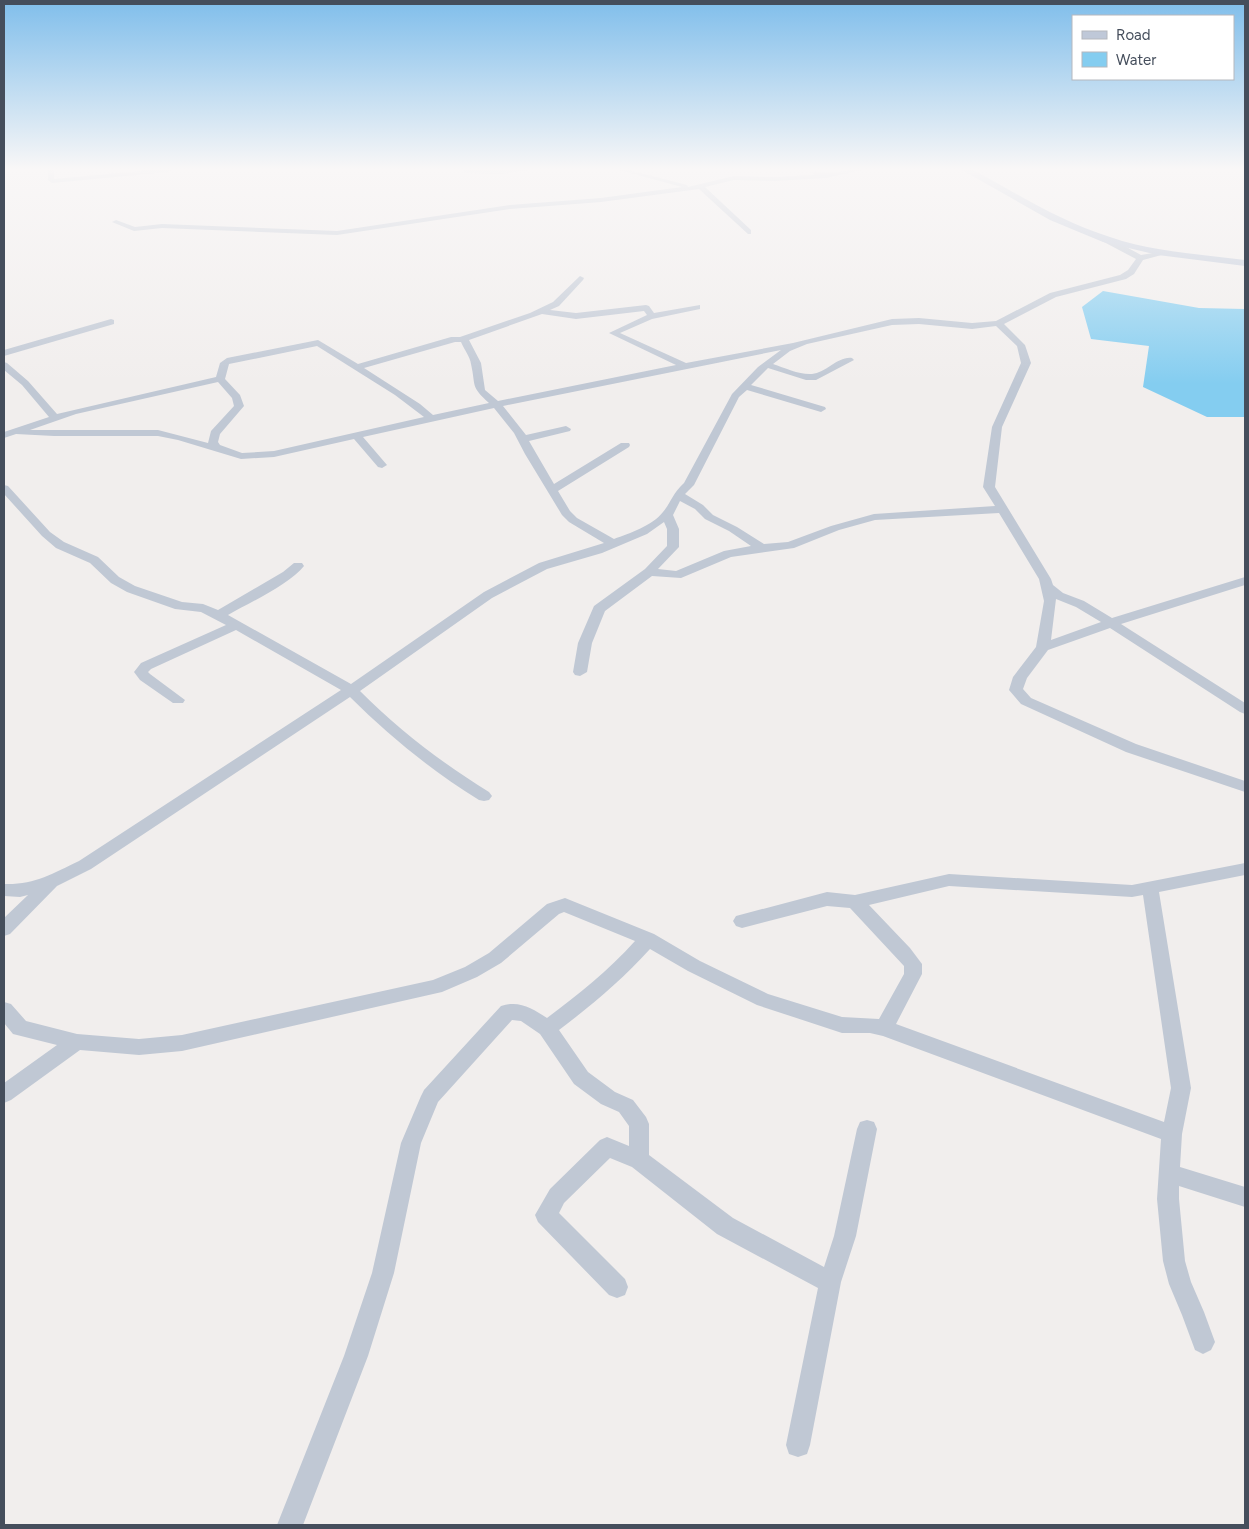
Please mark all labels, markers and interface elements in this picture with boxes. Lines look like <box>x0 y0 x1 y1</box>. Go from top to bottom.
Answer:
legend <box>1072 15 1234 80</box>
text: Road <box>1116 26 1151 44</box>
text: Water <box>1116 51 1156 69</box>

